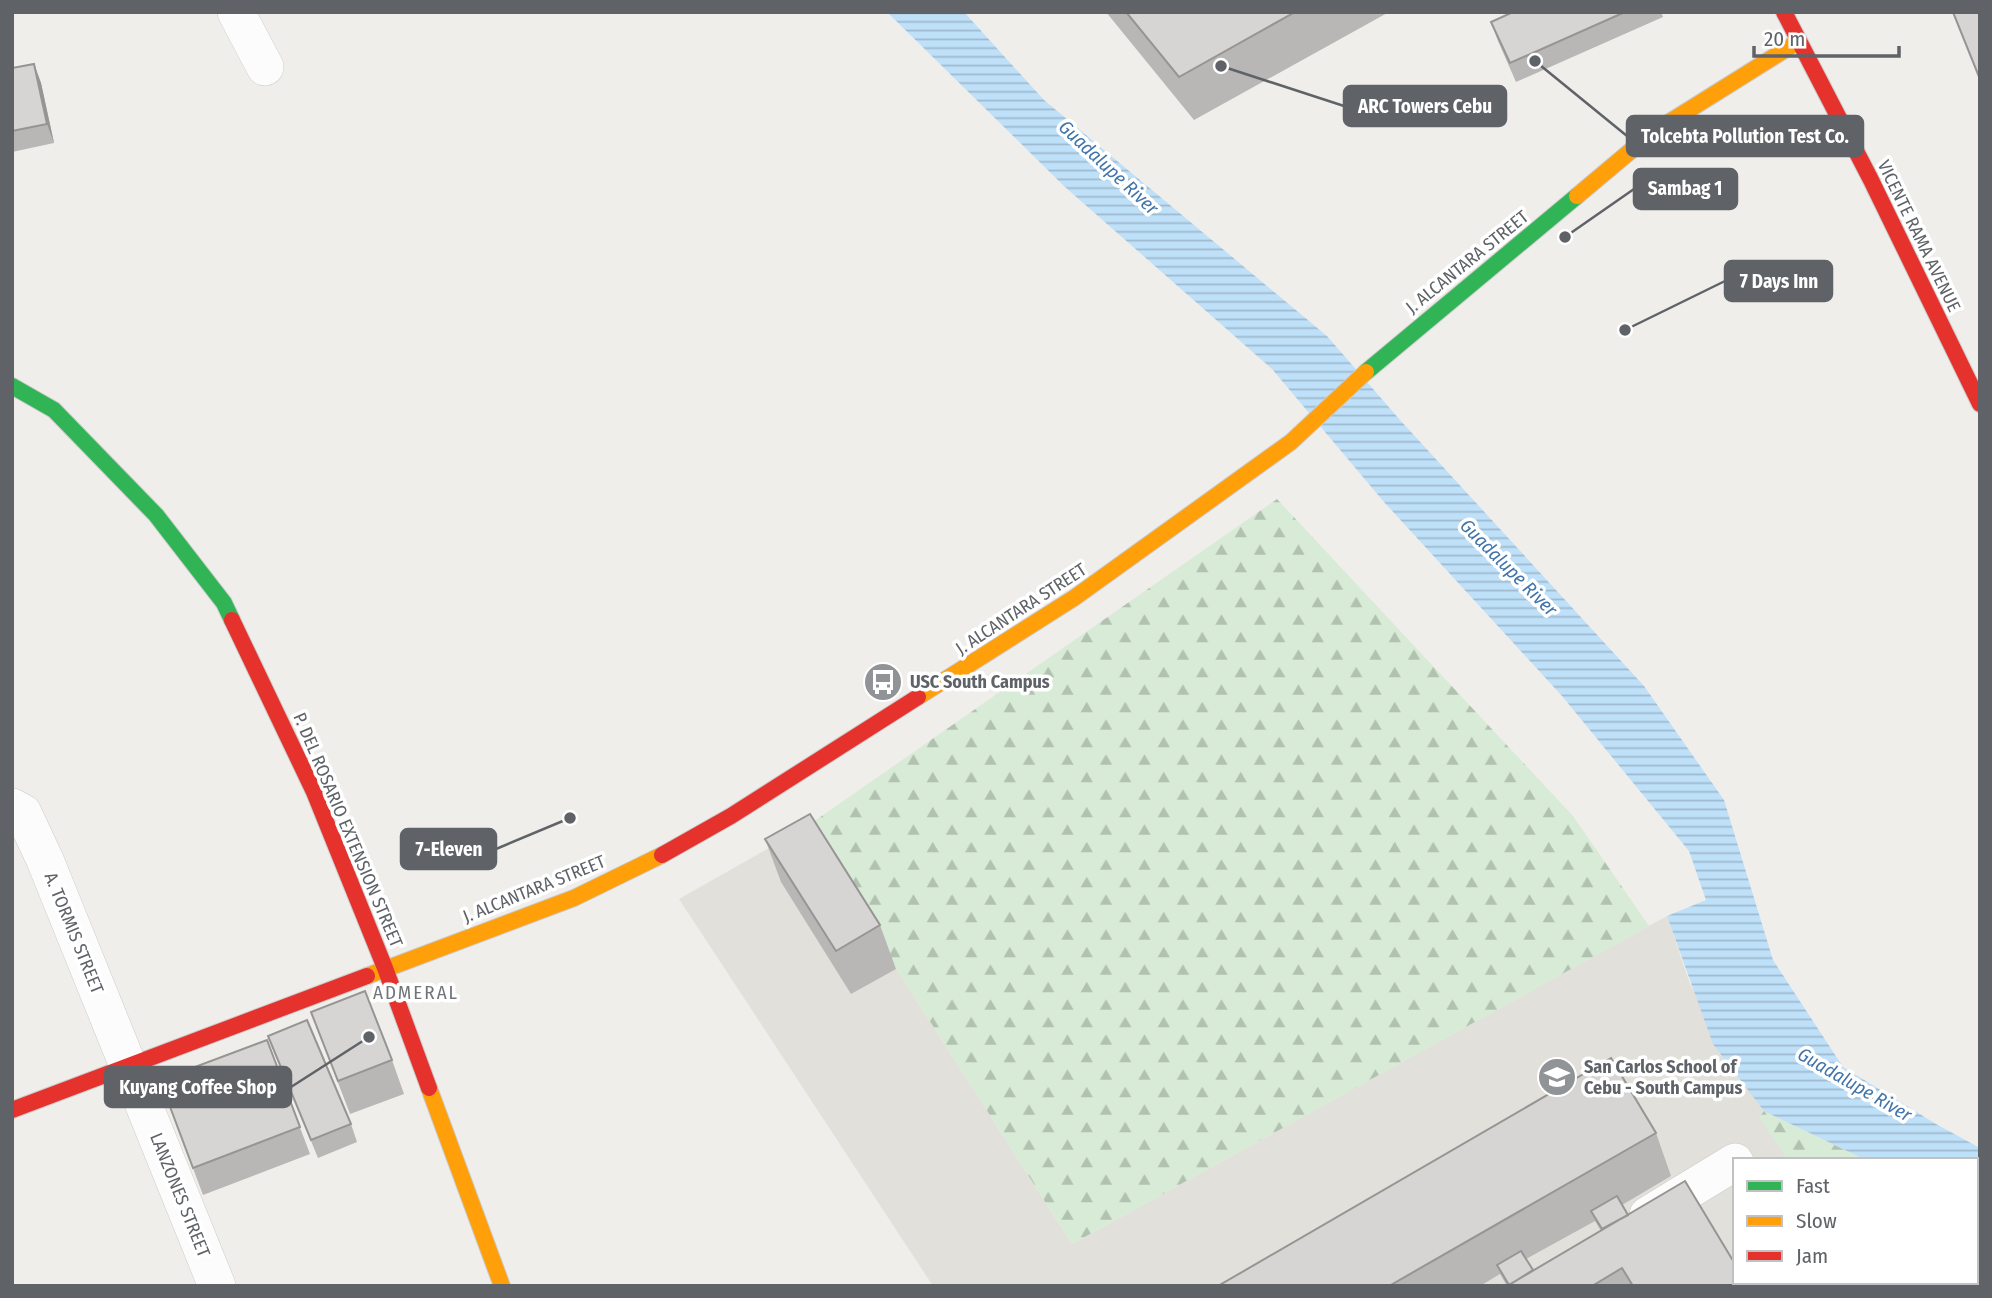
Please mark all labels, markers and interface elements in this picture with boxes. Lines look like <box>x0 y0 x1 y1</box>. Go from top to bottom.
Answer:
scale bar <box>1754 14 1899 58</box>
text: 20 m <box>1764 26 1805 52</box>
callout: ARC Towers Cebu <box>1344 86 1506 126</box>
text: ARC Towers Cebu <box>1357 95 1492 118</box>
water label: Guadalupe River <box>1054 115 1164 220</box>
callout: Tolcebta Pollution Test Co. <box>1627 116 1863 156</box>
text: Tolcebta Pollution Test Co. <box>1641 125 1849 148</box>
street label: VICENTE RAMA AVENUE <box>1873 157 1965 315</box>
callout: Sambag 1 <box>1634 169 1737 209</box>
text: Sambag 1 <box>1648 177 1722 200</box>
street label: J. ALCANTARA STREET <box>1401 205 1533 318</box>
callout: 7 Days Inn <box>1725 261 1832 301</box>
text: 7 Days Inn <box>1740 270 1818 293</box>
water label: Guadalupe River <box>1455 514 1563 622</box>
street label: J. ALCANTARA STREET <box>952 558 1091 659</box>
bus stop icon: USC South Campus <box>862 661 904 703</box>
place label: USC South Campus <box>910 671 1050 693</box>
street label: P. DEL ROSARIO EXTENSION STREET <box>289 709 408 951</box>
callout: 7-Eleven <box>401 829 496 869</box>
text: 7-Eleven <box>416 838 483 861</box>
street label: J. ALCANTARA STREET <box>460 850 609 928</box>
street label: A. TORMIS STREET <box>40 869 109 998</box>
district label: ADMERAL <box>373 981 459 1004</box>
water label: Guadalupe River <box>1794 1043 1917 1127</box>
school or university icon: San Carlos School of Cebu - South Campus <box>1536 1056 1578 1098</box>
place label: San Carlos School of Cebu - South Campus <box>1584 1056 1742 1099</box>
callout: Kuyang Coffee Shop <box>105 1067 291 1107</box>
text: Kuyang Coffee Shop <box>119 1076 277 1099</box>
street label: LANZONES STREET <box>145 1130 215 1261</box>
legend <box>1733 1158 1978 1284</box>
text: Fast <box>1796 1173 1830 1199</box>
text: Slow <box>1796 1208 1837 1234</box>
text: Jam <box>1796 1243 1828 1269</box>

